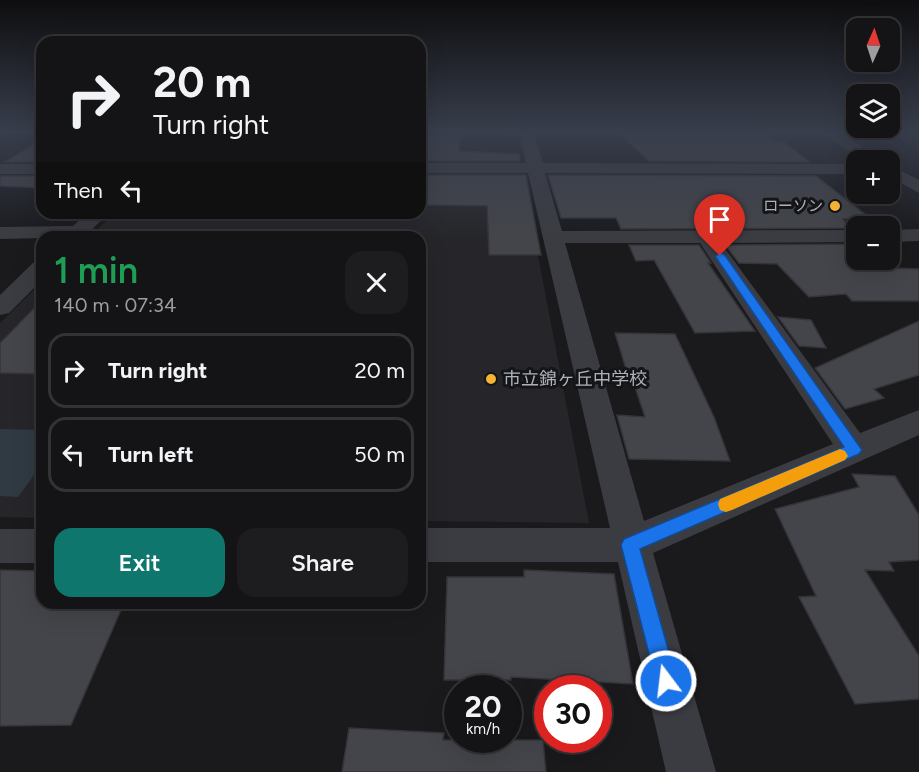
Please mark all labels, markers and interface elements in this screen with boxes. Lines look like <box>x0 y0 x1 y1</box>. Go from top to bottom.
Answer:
north arrow <box>846 18 900 72</box>
map controls <box>846 18 900 270</box>
text: 20 m <box>153 57 251 108</box>
icon: right <box>54 60 132 138</box>
button: layers <box>846 84 900 138</box>
text: Turn right <box>153 108 269 141</box>
button: + <box>846 150 900 204</box>
icon: left <box>115 174 148 207</box>
text: Then <box>54 177 103 204</box>
pin <box>694 194 745 256</box>
place label: ローソン <box>763 197 823 215</box>
marker: ローソン <box>828 199 842 213</box>
icon: arrive <box>703 203 736 236</box>
button: − <box>846 216 900 270</box>
text: 1 min <box>54 249 138 292</box>
button: close <box>345 251 408 314</box>
text: 140 m · 07:34 <box>54 293 176 317</box>
icon: right <box>57 354 90 387</box>
text: Turn right <box>108 357 207 384</box>
text: 20 m <box>354 357 405 384</box>
place label: 市立錦ヶ丘中学校 <box>503 368 647 390</box>
marker: 市立錦ヶ丘中学校 <box>484 372 498 386</box>
icon: left <box>57 438 90 471</box>
text: Turn left <box>108 441 194 468</box>
text: 50 m <box>354 441 405 468</box>
button: Exit <box>54 528 225 597</box>
button: Share <box>237 528 408 597</box>
position arrow <box>634 649 698 713</box>
speed limit sign: 30 <box>534 675 612 753</box>
text: 20 <box>465 688 501 725</box>
text: km/h <box>466 720 500 738</box>

